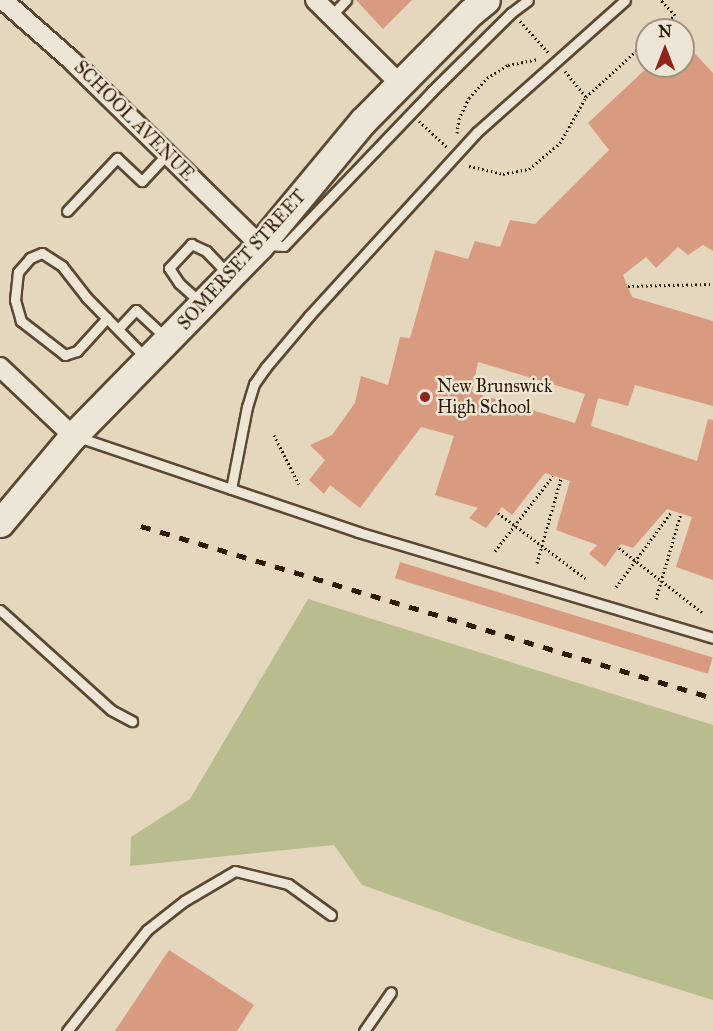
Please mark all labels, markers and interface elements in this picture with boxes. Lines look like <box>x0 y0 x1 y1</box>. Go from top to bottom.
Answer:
north arrow <box>635 18 695 78</box>
text: N <box>658 22 672 41</box>
street label: SCHOOL AVENUE <box>69 56 199 186</box>
street label: SOMERSET STREET <box>173 186 311 334</box>
place label: New Brunswick High School <box>437 376 552 418</box>
marker: New Brunswick High School <box>418 390 432 404</box>

